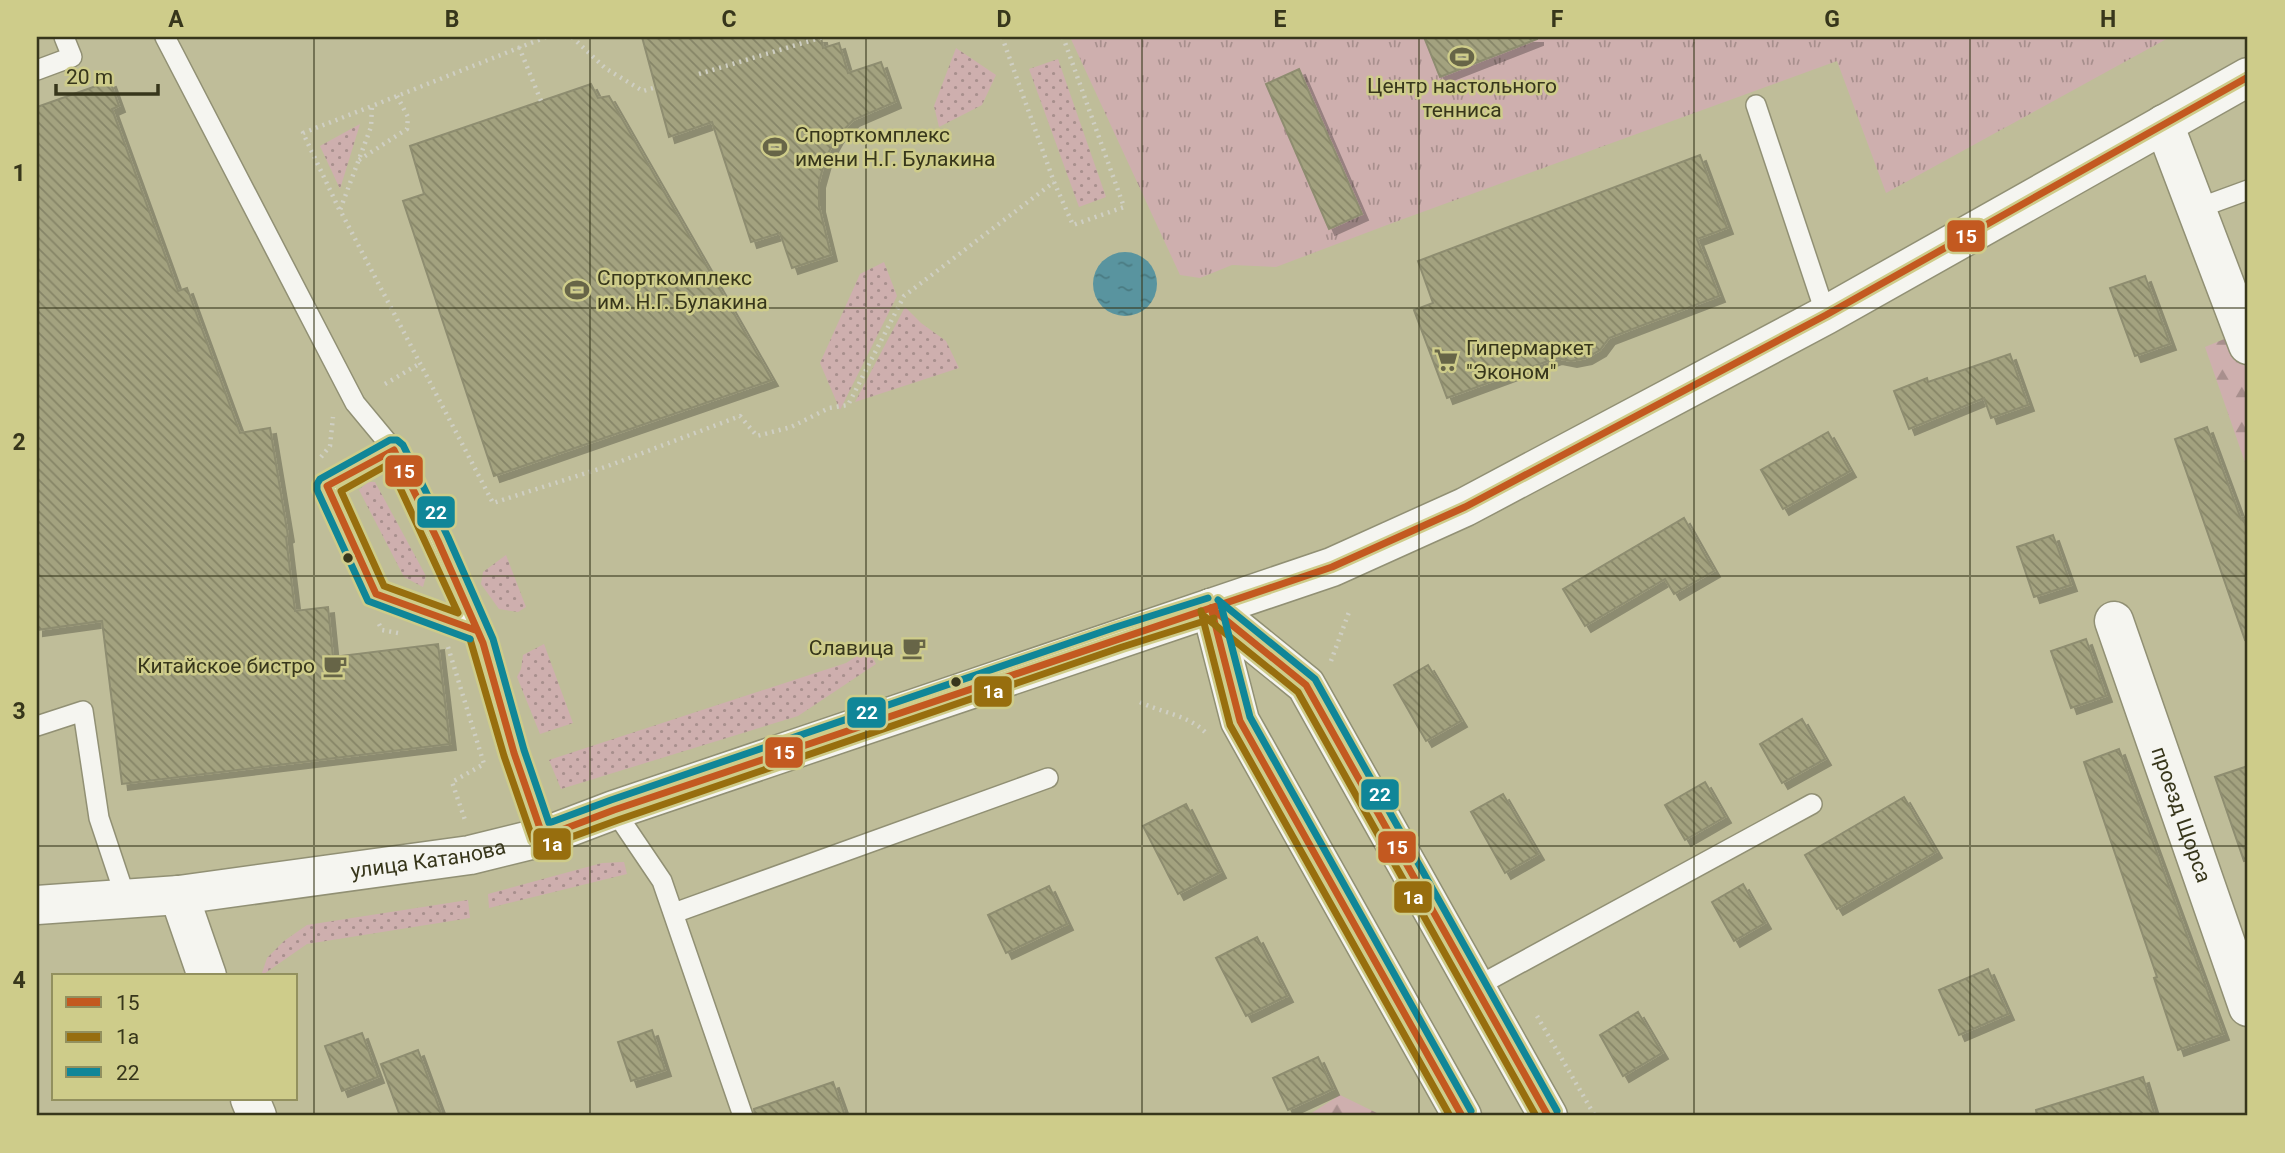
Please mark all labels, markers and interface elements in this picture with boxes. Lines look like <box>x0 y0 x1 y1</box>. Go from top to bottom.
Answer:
text: A <box>168 6 184 33</box>
text: B <box>445 6 459 33</box>
text: C <box>721 6 737 33</box>
text: D <box>997 6 1011 33</box>
text: E <box>1274 6 1287 33</box>
text: F <box>1551 6 1564 33</box>
text: G <box>1824 6 1840 33</box>
text: H <box>2100 6 2116 33</box>
sports icon: Центр настольного тенниса <box>1448 43 1476 71</box>
scale bar <box>56 52 158 96</box>
text: 20 m <box>66 65 113 89</box>
place label: Центр настольного тенниса <box>1367 74 1557 122</box>
place label: Спорткомплекс имени Н.Г. Булакина <box>795 123 996 171</box>
sports icon: Спорткомплекс имени Н.Г. Булакина <box>761 133 789 161</box>
text: 1 <box>12 160 26 187</box>
line badge: 15 <box>1946 219 1986 253</box>
text: 15 <box>1955 225 1977 248</box>
place label: Спорткомплекс им. Н.Г. Булакина <box>597 266 768 314</box>
sports icon: Спорткомплекс им. Н.Г. Булакина <box>563 276 591 304</box>
place label: Гипермаркет "Эконом" <box>1466 336 1594 384</box>
supermarket icon: Гипермаркет "Эконом" <box>1432 346 1460 374</box>
text: 2 <box>12 429 26 456</box>
line badge: 15 <box>384 454 424 488</box>
text: 15 <box>393 460 415 483</box>
line badge: 22 <box>416 495 456 529</box>
text: 22 <box>425 501 447 524</box>
unlabelled marker <box>341 551 355 565</box>
cafe icon: Славица <box>900 634 928 662</box>
place label: Славица <box>809 636 894 660</box>
cafe icon: Китайское бистро <box>321 652 349 680</box>
place label: Китайское бистро <box>137 654 315 678</box>
unlabelled marker <box>949 675 963 689</box>
line badge: 1а <box>973 675 1013 708</box>
text: 1а <box>982 680 1004 703</box>
line badge: 22 <box>846 696 887 729</box>
text: 3 <box>12 698 26 725</box>
text: 22 <box>856 701 878 724</box>
line badge: 15 <box>764 736 804 769</box>
text: 15 <box>773 741 795 764</box>
street label: проезд Щорса <box>2147 744 2216 886</box>
line badge: 22 <box>1360 778 1400 811</box>
text: 22 <box>1369 783 1391 806</box>
line badge: 1а <box>532 827 572 861</box>
line badge: 15 <box>1377 830 1417 864</box>
text: 1а <box>541 833 563 856</box>
street label: улица Катанова <box>349 835 508 883</box>
text: 15 <box>1386 836 1408 859</box>
line badge: 1а <box>1393 880 1433 914</box>
text: 1а <box>1402 886 1424 909</box>
text: 4 <box>12 967 26 994</box>
legend <box>52 974 298 1100</box>
text: 15 <box>116 991 140 1015</box>
text: 1а <box>116 1025 139 1049</box>
text: 22 <box>116 1061 140 1085</box>

